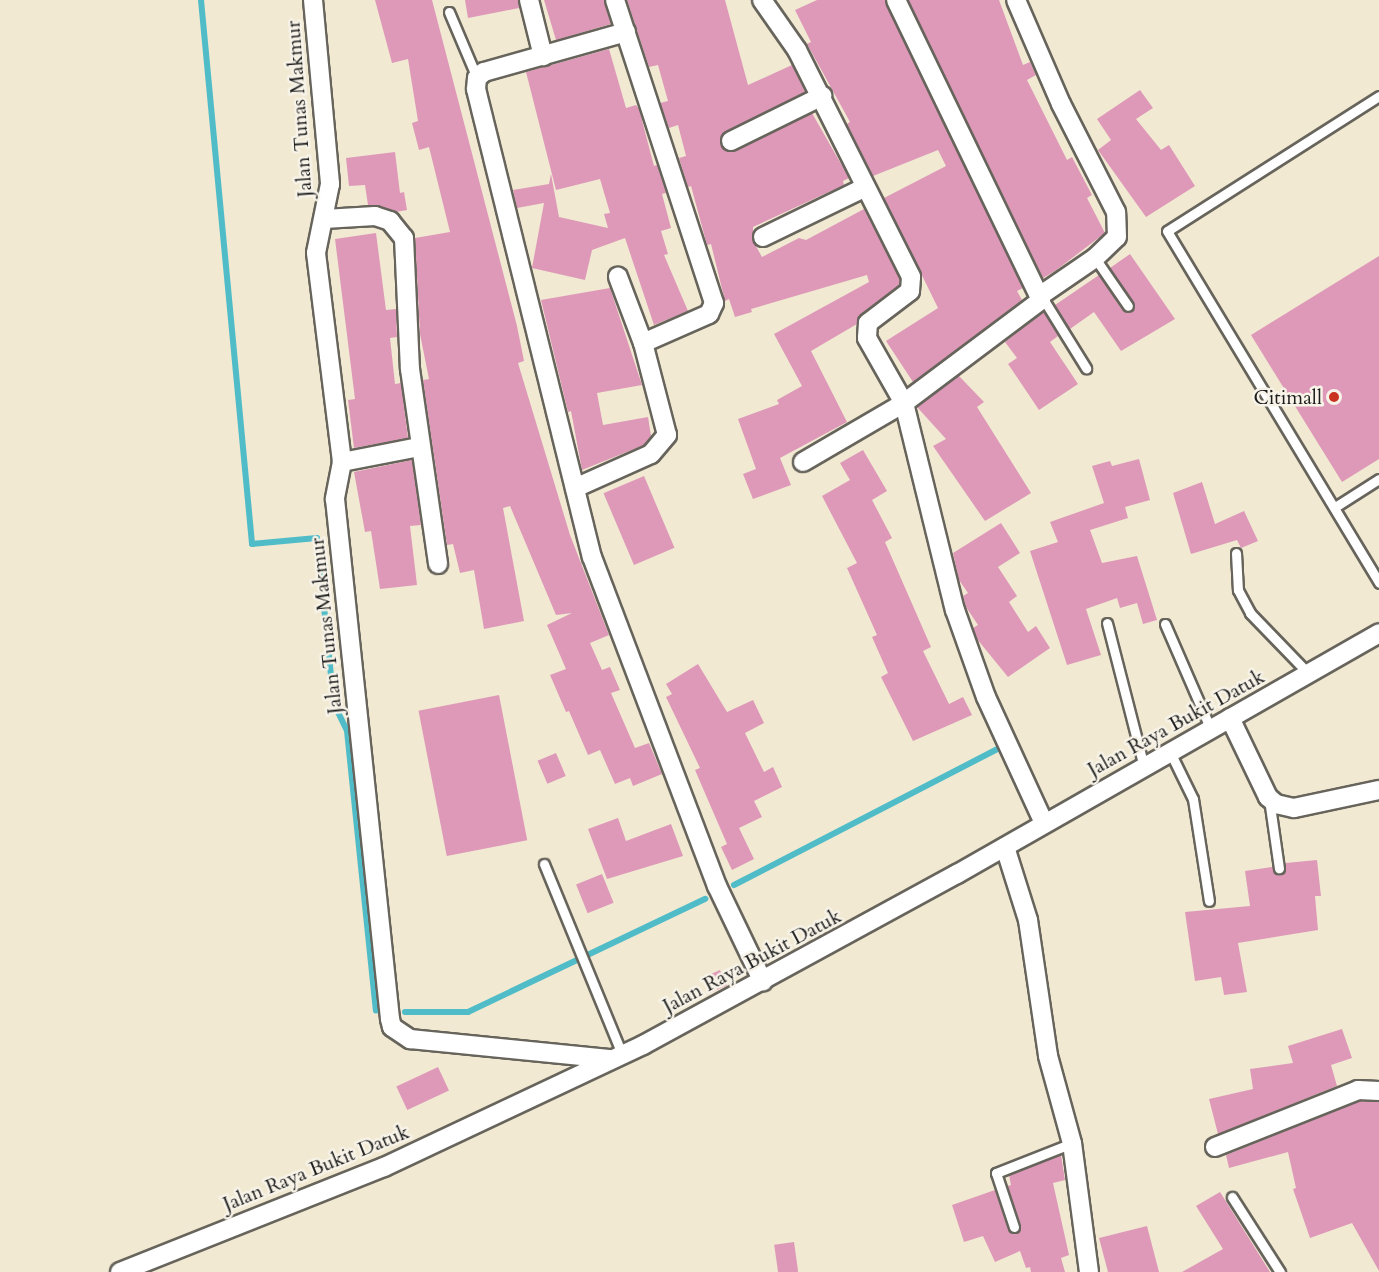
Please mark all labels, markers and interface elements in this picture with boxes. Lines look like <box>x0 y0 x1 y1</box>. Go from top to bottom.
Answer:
street label: Jalan Tunas Makmur <box>281 20 317 198</box>
place label: Citimall <box>1253 385 1322 409</box>
marker: Citimall <box>1327 390 1341 404</box>
street label: Jalan Tunas Makmur <box>305 537 347 715</box>
street label: Jalan Raya Bukit Datuk <box>1083 664 1269 782</box>
street label: Jalan Raya Bukit Datuk <box>659 904 845 1018</box>
street label: Jalan Raya Bukit Datuk <box>220 1120 412 1216</box>

